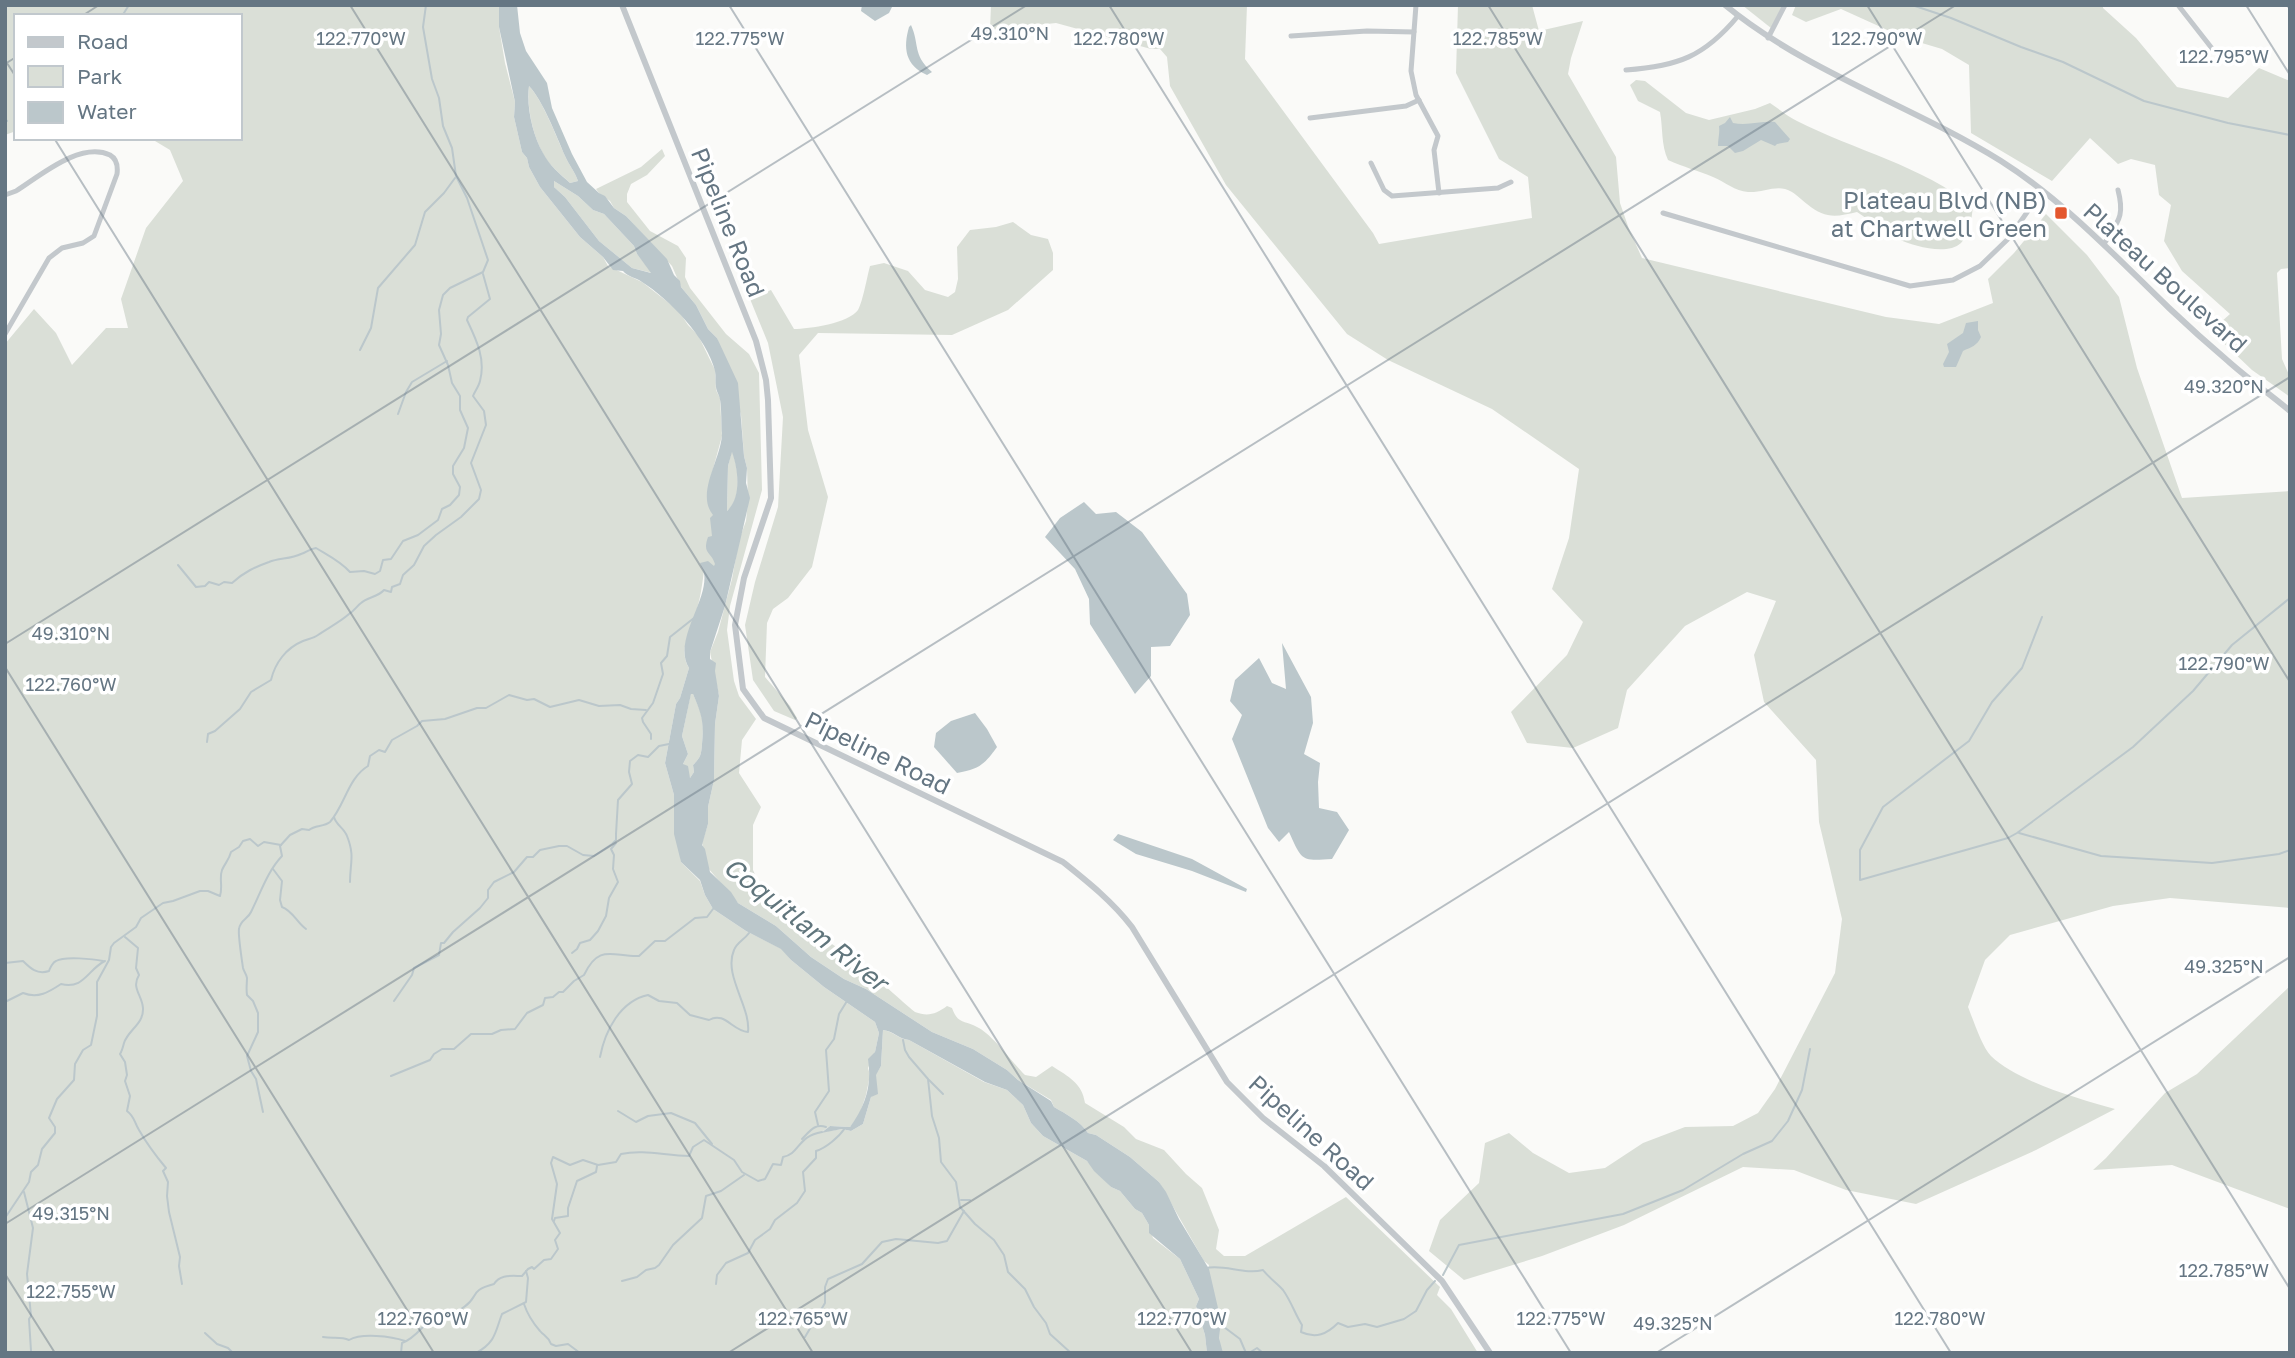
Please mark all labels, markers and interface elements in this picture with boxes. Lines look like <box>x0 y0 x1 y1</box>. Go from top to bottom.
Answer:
legend <box>14 14 242 140</box>
text: 49.310°N <box>971 22 1049 44</box>
text: 122.770°W <box>316 27 406 49</box>
text: 122.775°W <box>696 27 784 49</box>
text: 122.780°W <box>1074 27 1165 49</box>
text: 122.785°W <box>1453 27 1543 49</box>
text: 122.790°W <box>1832 27 1922 49</box>
text: Road <box>77 28 128 54</box>
text: 122.795°W <box>2179 45 2269 67</box>
text: Park <box>77 63 123 89</box>
text: Water <box>77 98 137 124</box>
street label: Pipeline Road <box>686 143 772 301</box>
place label: Plateau Blvd (NB) at Chartwell Green <box>1831 185 2047 242</box>
street label: Plateau Boulevard <box>2078 196 2254 358</box>
marker: Plateau Blvd (NB) at Chartwell Green <box>2053 205 2069 221</box>
text: 49.320°N <box>2184 375 2264 397</box>
text: 49.310°N <box>32 622 110 644</box>
text: 122.790°W <box>2179 652 2269 674</box>
text: 122.760°W <box>26 673 116 695</box>
street label: Pipeline Road <box>800 704 956 800</box>
water label: Coquitlam River <box>718 851 897 1000</box>
text: 49.325°N <box>2184 955 2264 977</box>
street label: Pipeline Road <box>1243 1068 1381 1196</box>
text: 49.315°N <box>32 1202 110 1224</box>
text: 122.785°W <box>2179 1259 2269 1281</box>
text: 122.755°W <box>26 1280 116 1302</box>
text: 122.760°W <box>378 1307 468 1329</box>
text: 122.765°W <box>758 1307 848 1329</box>
text: 122.770°W <box>1137 1307 1227 1329</box>
text: 122.775°W <box>1517 1307 1605 1329</box>
text: 122.780°W <box>1895 1307 1986 1329</box>
text: 49.325°N <box>1633 1312 1713 1334</box>

